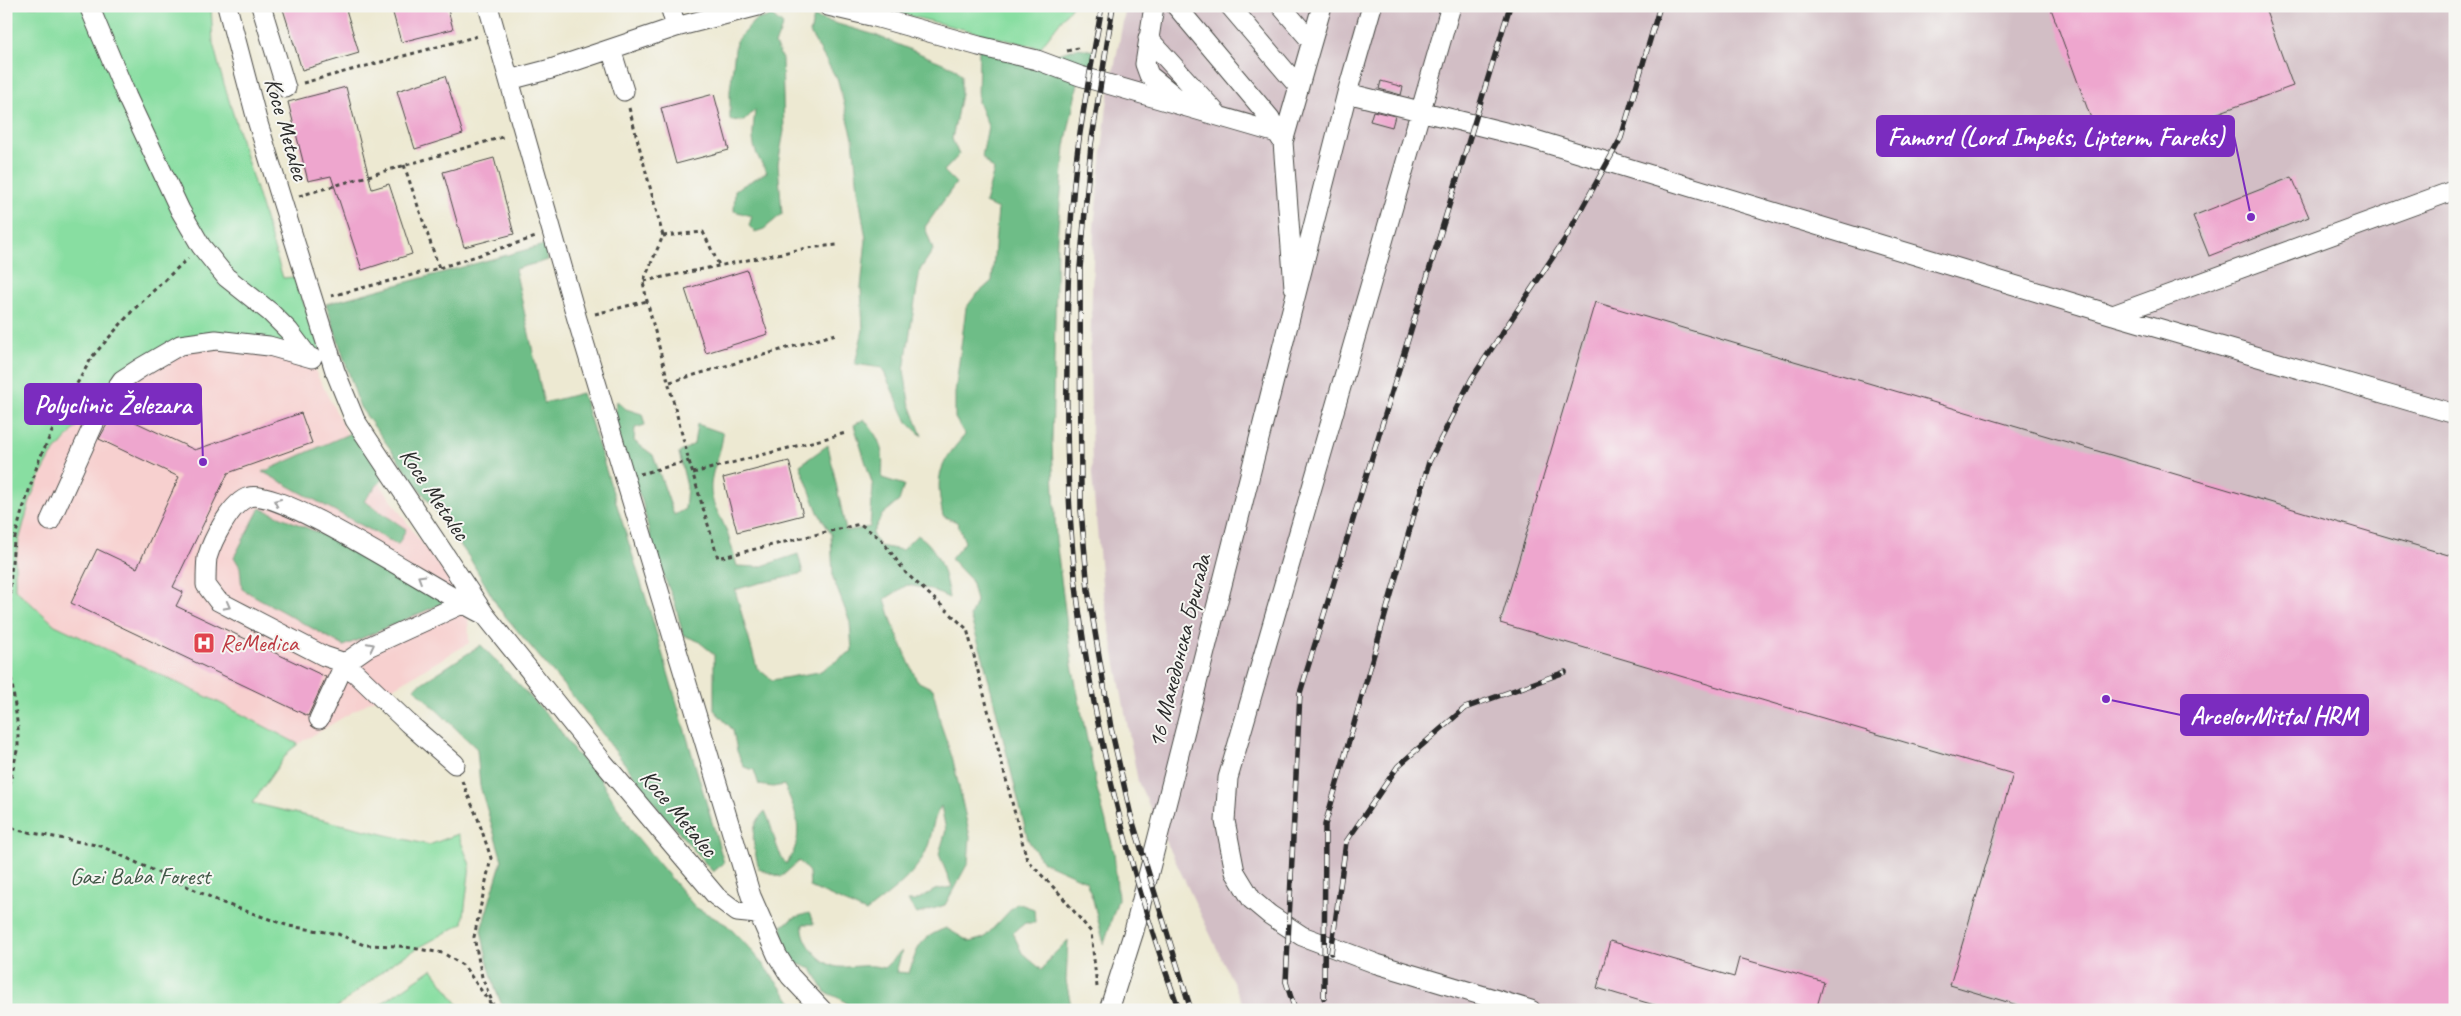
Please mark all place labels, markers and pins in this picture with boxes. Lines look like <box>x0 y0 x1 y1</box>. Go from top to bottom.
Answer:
callout: Famord (Lord Impeks, Lipterm, Fareks) <box>1877 116 2234 156</box>
callout: Polyclinic Železara <box>25 384 201 424</box>
place label: ReMedica <box>220 628 300 658</box>
hospital icon: ReMedica <box>192 631 216 655</box>
callout: ArcelorMittal HRM <box>2181 695 2368 735</box>

